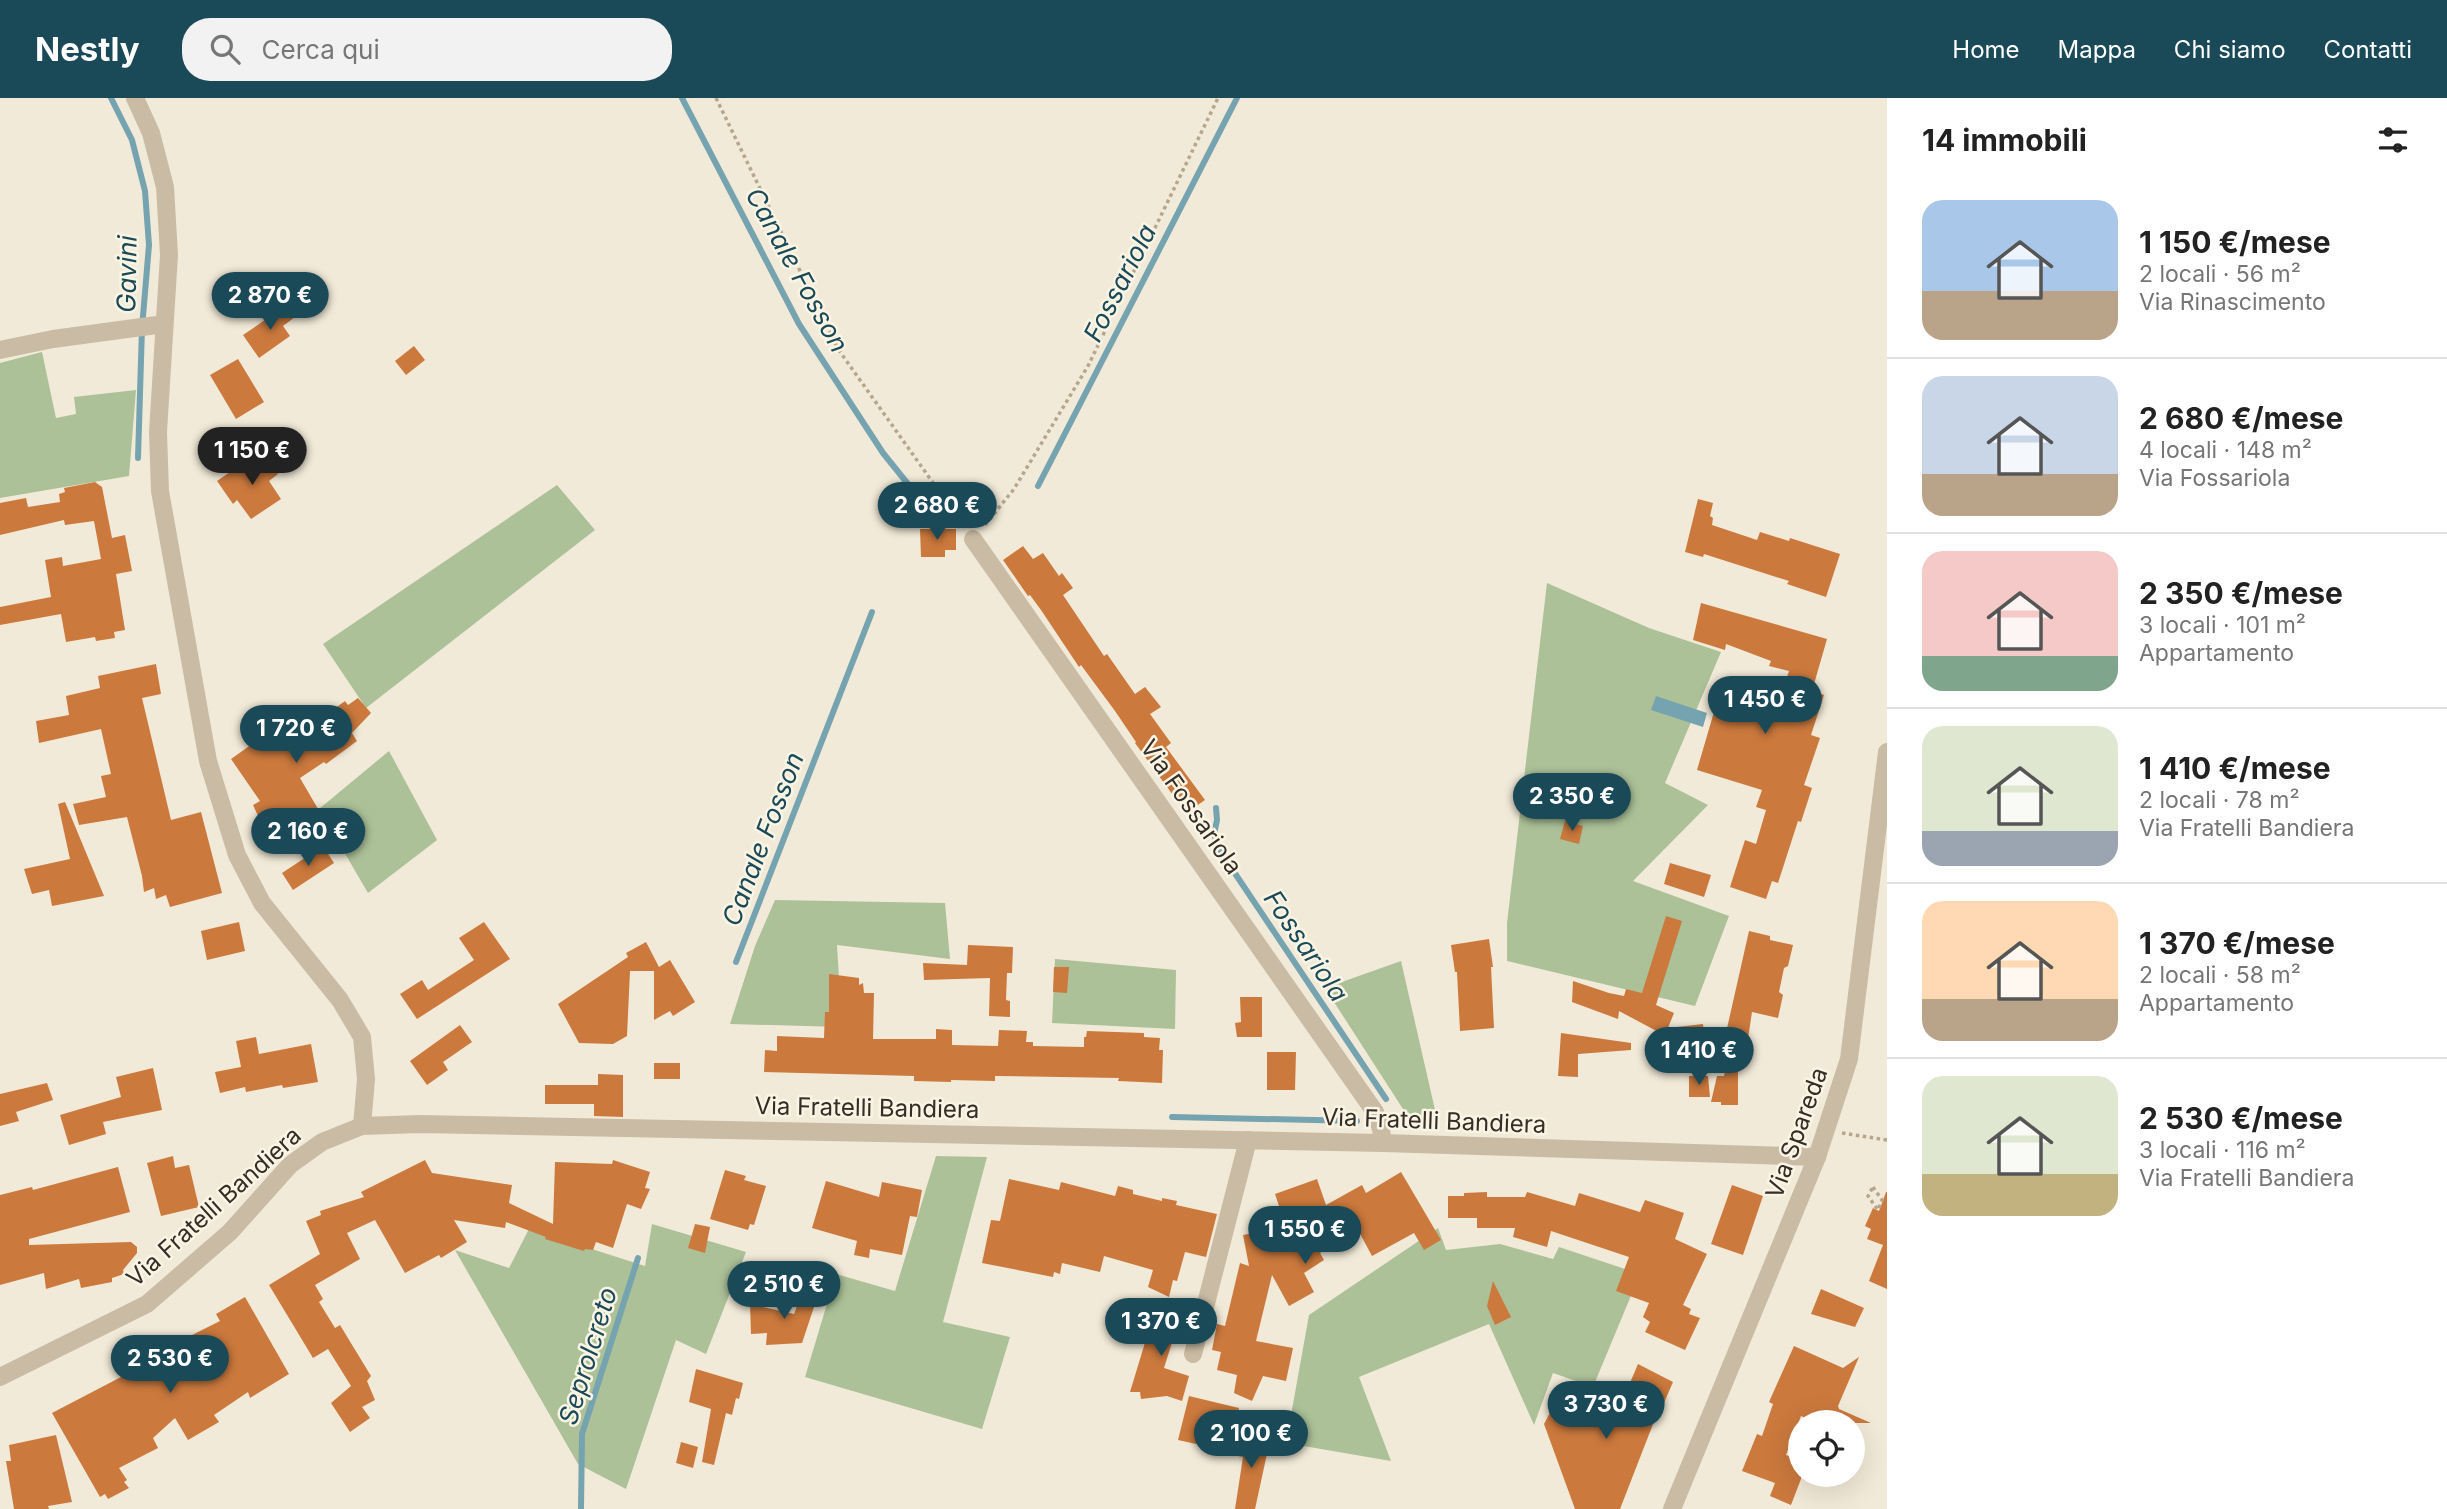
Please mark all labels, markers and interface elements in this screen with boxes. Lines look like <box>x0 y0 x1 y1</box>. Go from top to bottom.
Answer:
search box <box>182 18 672 81</box>
text: Nestly <box>35 29 140 69</box>
icon: search <box>206 30 244 68</box>
text: Cerca qui <box>262 34 380 65</box>
text: Home <box>1952 35 2020 64</box>
text: Mappa <box>2058 35 2136 64</box>
text: Chi siamo <box>2174 35 2286 64</box>
text: Contatti <box>2324 35 2412 64</box>
icon: filters <box>2374 121 2412 159</box>
text: 14 immobili <box>1922 122 2087 158</box>
water label: Canale Fosson <box>739 182 855 357</box>
water label: Fossariola <box>1077 219 1162 347</box>
text: 1 150 €/mese <box>2139 224 2331 260</box>
icon: home <box>1978 228 2062 312</box>
water label: Gavini <box>110 234 143 313</box>
text: 2 locali · 56 m² <box>2139 260 2301 288</box>
pin: 2 870 € <box>205 272 335 332</box>
text: 2 870 € <box>228 281 312 309</box>
text: Via Rinascimento <box>2139 288 2326 316</box>
text: 2 680 €/mese <box>2139 400 2343 436</box>
icon: home <box>1978 404 2062 488</box>
pin: 1 150 € <box>187 428 317 487</box>
text: 1 150 € <box>214 436 290 464</box>
text: 4 locali · 148 m² <box>2139 436 2312 464</box>
text: Via Fossariola <box>2139 464 2290 492</box>
pin: 2 680 € <box>872 482 1002 542</box>
text: 2 680 € <box>894 491 980 519</box>
text: 2 350 €/mese <box>2139 575 2343 611</box>
icon: home <box>1978 579 2062 663</box>
text: 3 locali · 101 m² <box>2139 611 2306 639</box>
text: Appartamento <box>2139 639 2294 667</box>
pin: 1 450 € <box>1700 676 1830 736</box>
text: 1 450 € <box>1724 685 1806 713</box>
pin: 1 720 € <box>231 706 361 765</box>
text: 1 720 € <box>256 714 336 742</box>
street label: Via Fossariola <box>1134 734 1249 880</box>
water label: Canale Fosson <box>715 748 810 930</box>
text: 1 410 €/mese <box>2139 750 2331 786</box>
icon: home <box>1978 754 2062 838</box>
pin: 2 350 € <box>1507 774 1637 833</box>
text: 2 350 € <box>1529 782 1615 810</box>
text: 2 locali · 78 m² <box>2139 786 2300 814</box>
pin: 2 160 € <box>243 808 373 868</box>
text: Via Fratelli Bandiera <box>2139 814 2354 842</box>
text: 2 160 € <box>267 817 349 845</box>
water label: Fossariola <box>1258 884 1355 1007</box>
text: 1 370 €/mese <box>2139 925 2335 961</box>
icon: home <box>1978 929 2062 1013</box>
text: 2 locali · 58 m² <box>2139 961 2301 989</box>
text: Appartamento <box>2139 989 2294 1017</box>
pin: 1 410 € <box>1634 1028 1764 1087</box>
text: 1 410 € <box>1661 1036 1737 1064</box>
street label: Via Spareda <box>1759 1063 1834 1202</box>
street label: Via Fratelli Bandiera <box>754 1091 980 1124</box>
text: 2 530 €/mese <box>2139 1100 2343 1136</box>
street label: Via Fratelli Bandiera <box>1321 1102 1547 1139</box>
icon: home <box>1978 1104 2062 1188</box>
street label: Via Fratelli Bandiera <box>120 1121 307 1293</box>
text: 3 locali · 116 m² <box>2139 1136 2306 1164</box>
text: Via Fratelli Bandiera <box>2139 1164 2354 1192</box>
pin: 1 550 € <box>1240 1206 1370 1266</box>
text: 1 550 € <box>1264 1215 1346 1243</box>
pin: 2 510 € <box>719 1262 849 1321</box>
text: 2 510 € <box>743 1270 825 1298</box>
water label: Seprolcreto <box>552 1283 623 1428</box>
pin: 1 370 € <box>1096 1298 1226 1358</box>
text: 1 370 € <box>1121 1307 1201 1335</box>
pin: 2 530 € <box>105 1336 235 1395</box>
text: 2 530 € <box>127 1344 213 1372</box>
pin: 3 730 € <box>1541 1382 1671 1441</box>
text: 3 730 € <box>1564 1390 1648 1418</box>
pin: 2 100 € <box>1186 1410 1316 1470</box>
map controls <box>1788 1410 1865 1487</box>
button: locate <box>1788 1410 1865 1487</box>
text: 2 100 € <box>1210 1419 1292 1447</box>

